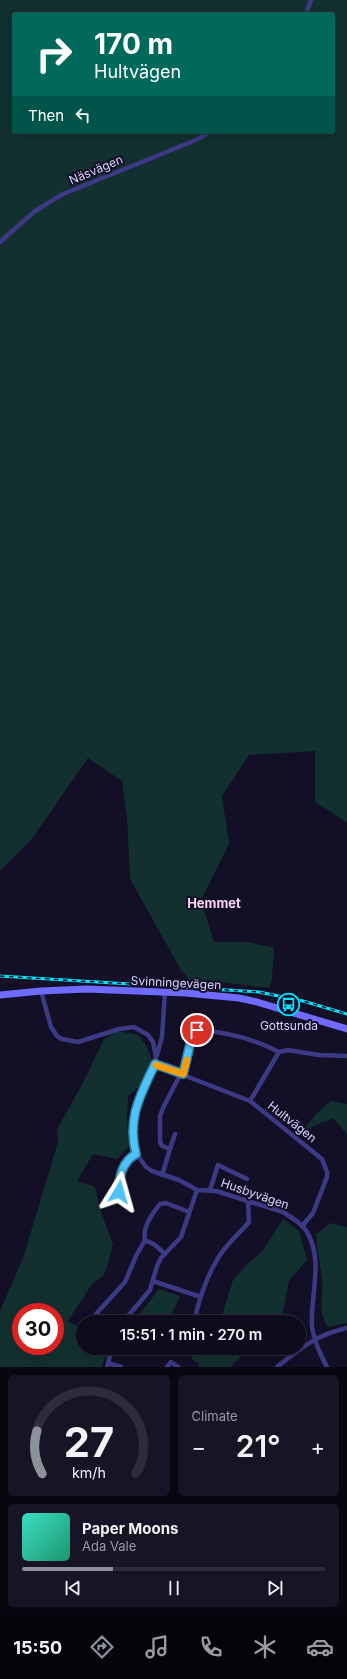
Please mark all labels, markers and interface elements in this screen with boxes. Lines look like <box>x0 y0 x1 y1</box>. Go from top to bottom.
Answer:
text: 170 m <box>94 27 173 61</box>
icon: right <box>28 28 80 80</box>
text: Hultvägen <box>94 61 181 82</box>
icon: left <box>72 104 94 126</box>
text: Then <box>28 106 64 125</box>
street label: Näsvägen <box>67 152 125 188</box>
district label: Hemmet <box>187 895 241 911</box>
street label: Svinningevägen <box>130 973 222 992</box>
bus stop icon: Gottsunda <box>276 992 302 1018</box>
pin <box>180 1013 214 1047</box>
place label: Gottsunda <box>260 1018 318 1033</box>
icon: arrive <box>186 1019 208 1041</box>
street label: Hultvägen <box>265 1098 320 1145</box>
position arrow <box>98 1171 140 1213</box>
street label: Husbyvägen <box>219 1175 291 1212</box>
speed limit sign: 30 <box>12 1303 64 1355</box>
text: 15:51 · 1 min · 270 m <box>120 1325 262 1344</box>
text: Climate <box>192 1408 238 1424</box>
text: 27 <box>64 1416 114 1466</box>
text: 21° <box>236 1428 281 1464</box>
text: − <box>192 1434 206 1460</box>
text: + <box>310 1434 325 1460</box>
text: km/h <box>72 1463 106 1480</box>
text: Paper Moons <box>82 1519 178 1538</box>
text: Ada Vale <box>82 1538 136 1554</box>
icon: previous <box>62 1577 84 1599</box>
icon: pause <box>163 1577 185 1599</box>
icon: next <box>264 1577 286 1599</box>
icon: directions <box>88 1633 116 1661</box>
icon: music <box>143 1633 171 1661</box>
icon: phone <box>197 1633 225 1661</box>
icon: climate <box>251 1633 279 1661</box>
icon: car <box>306 1633 334 1661</box>
text: 15:50 <box>13 1637 62 1658</box>

